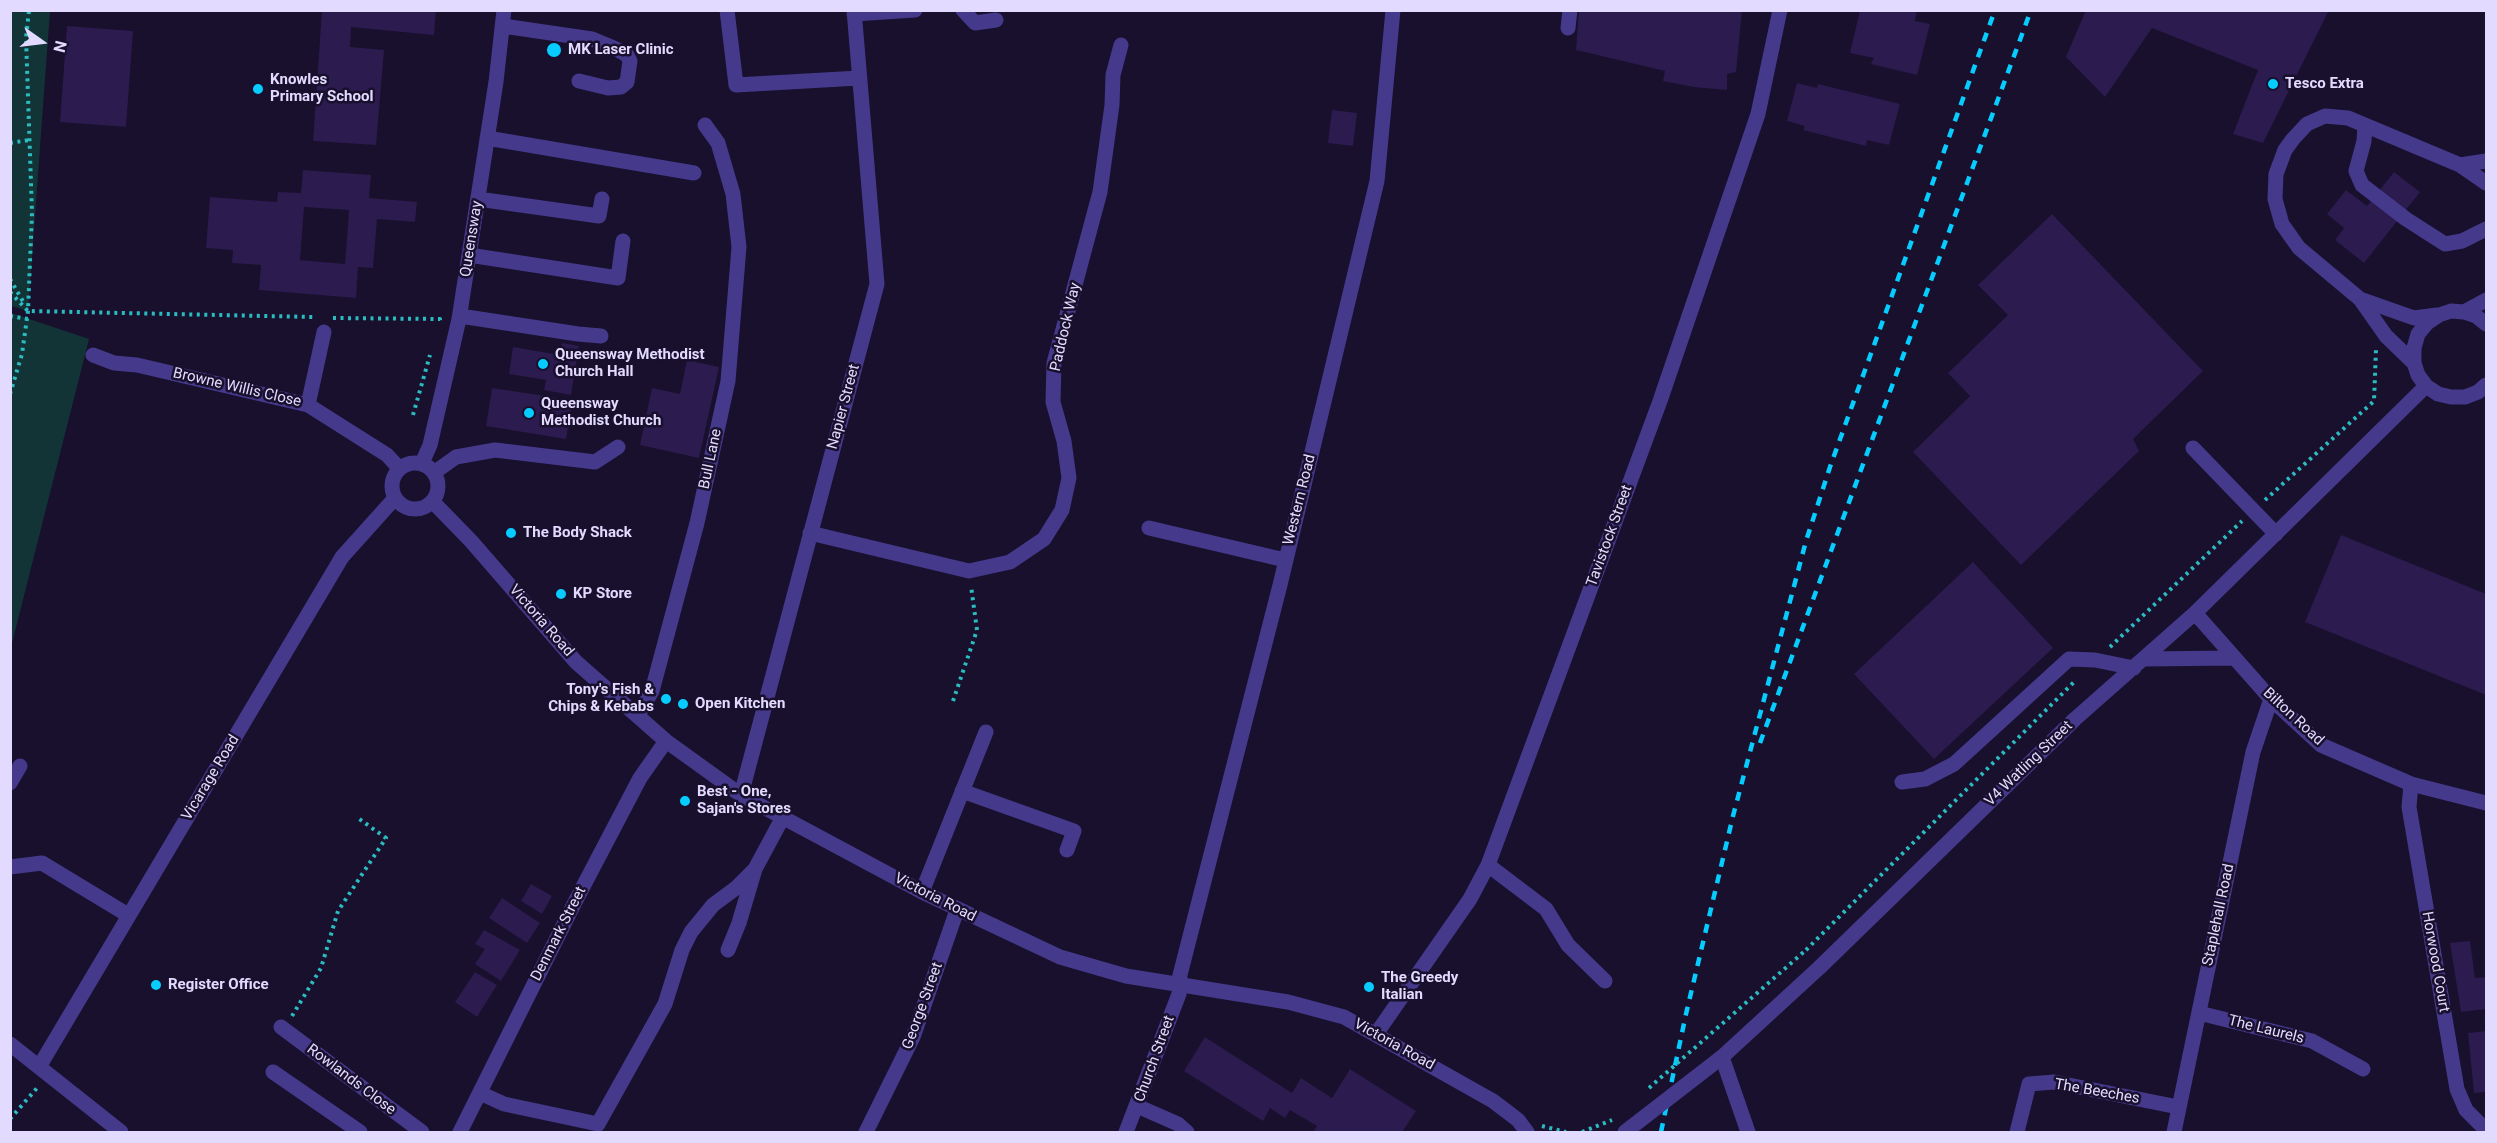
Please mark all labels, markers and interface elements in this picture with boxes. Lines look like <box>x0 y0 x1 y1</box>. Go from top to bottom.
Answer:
north arrow <box>12 12 72 72</box>
text: N <box>49 39 71 54</box>
marker: MK Laser Clinic <box>545 41 563 59</box>
place label: MK Laser Clinic <box>568 41 674 59</box>
place label: Knowles Primary School <box>270 71 373 106</box>
place label: Tesco Extra <box>2285 75 2364 93</box>
marker: Tesco Extra <box>2266 77 2280 91</box>
marker: Knowles Primary School <box>251 82 265 96</box>
street label: Queensway <box>457 200 487 278</box>
street label: Paddock Way <box>1047 281 1085 373</box>
place label: Queensway Methodist Church Hall <box>555 346 705 381</box>
marker: Queensway Methodist Church Hall <box>536 357 550 371</box>
street label: Napier Street <box>824 363 864 451</box>
street label: Browne Willis Close <box>171 364 303 412</box>
place label: Queensway Methodist Church <box>541 395 661 430</box>
marker: Queensway Methodist Church <box>522 406 536 420</box>
street label: Bull Lane <box>696 427 726 491</box>
street label: Western Road <box>1280 453 1320 547</box>
street label: Tavistock Street <box>1583 483 1637 589</box>
place label: The Body Shack <box>523 524 632 542</box>
marker: The Body Shack <box>504 526 518 540</box>
street label: Victoria Road <box>505 581 577 661</box>
place label: KP Store <box>573 585 632 603</box>
marker: KP Store <box>554 587 568 601</box>
place label: Tony's Fish & Chips & Kebabs <box>548 681 654 716</box>
street label: Bilton Road <box>2259 684 2327 750</box>
marker: Tony's Fish & Chips & Kebabs <box>659 692 673 706</box>
place label: Open Kitchen <box>695 695 785 713</box>
marker: Open Kitchen <box>676 697 690 711</box>
street label: V4 Watling Street <box>1981 718 2077 810</box>
street label: Vicarage Road <box>178 732 244 824</box>
place label: Best - One, Sajan's Stores <box>697 783 791 818</box>
marker: Best - One, Sajan's Stores <box>678 794 692 808</box>
street label: Staplehall Road <box>2199 862 2239 968</box>
street label: Victoria Road <box>891 870 979 926</box>
street label: Denmark Street <box>528 884 590 984</box>
street label: Horwood Court <box>2417 910 2453 1014</box>
street label: George Street <box>899 960 947 1052</box>
place label: The Greedy Italian <box>1381 969 1458 1004</box>
place label: Register Office <box>168 976 269 994</box>
marker: Register Office <box>149 978 163 992</box>
marker: The Greedy Italian <box>1362 980 1376 994</box>
street label: The Laurels <box>2226 1012 2306 1048</box>
street label: Church Street <box>1131 1013 1179 1105</box>
street label: Victoria Road <box>1351 1015 1437 1075</box>
street label: Rowlands Close <box>303 1041 399 1119</box>
street label: The Beeches <box>2053 1076 2141 1108</box>

